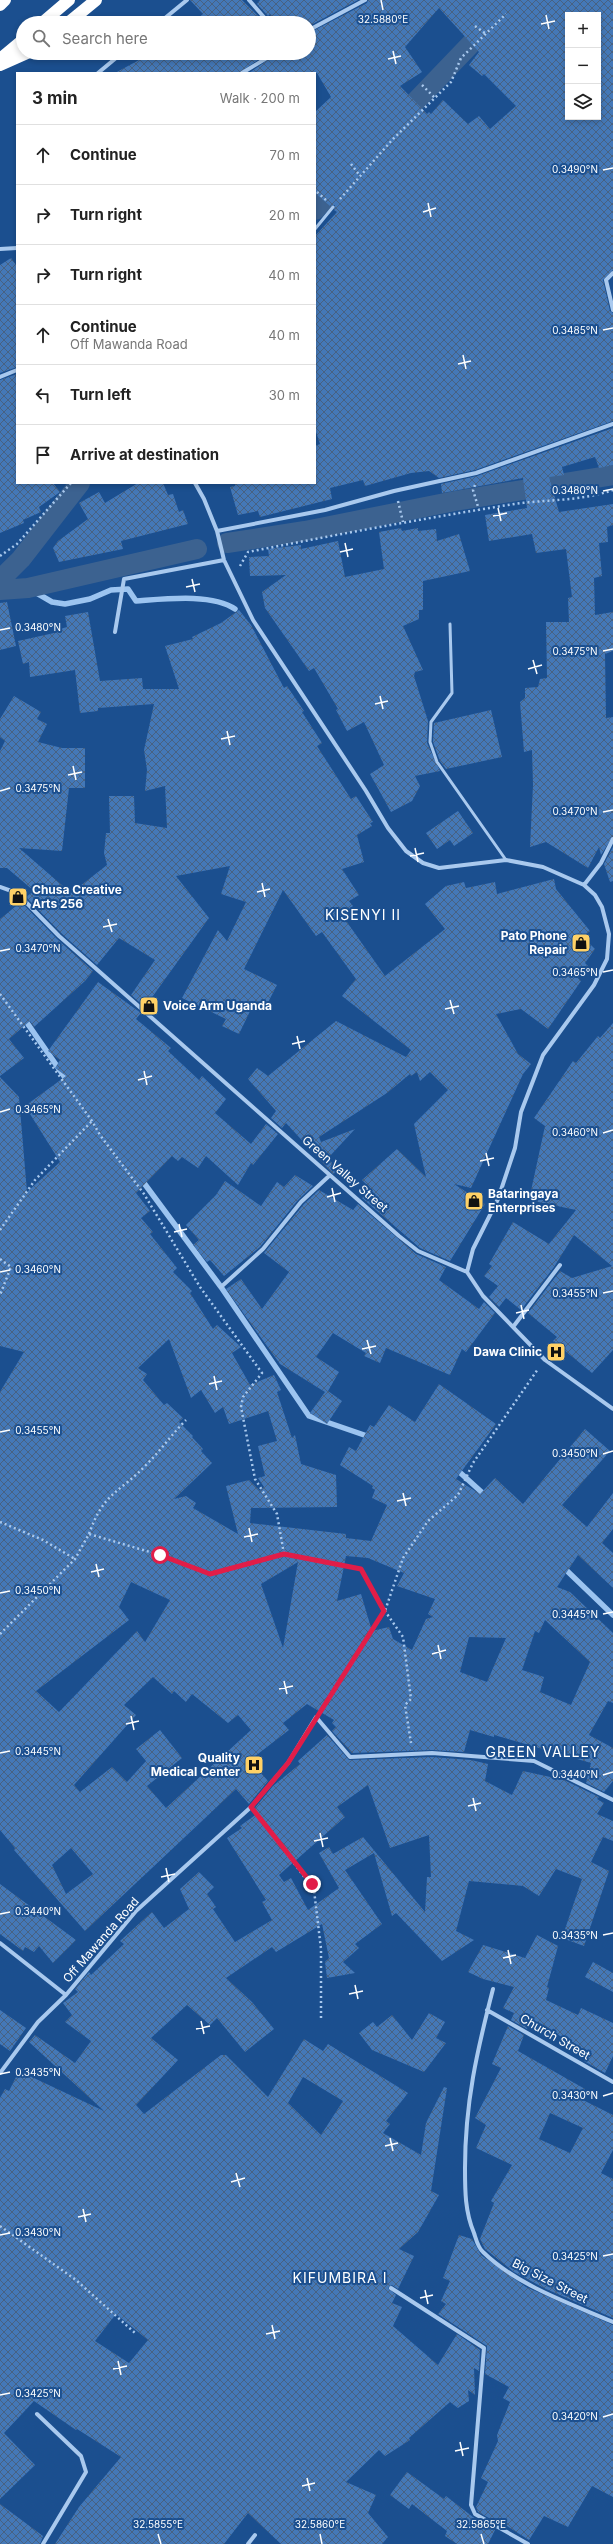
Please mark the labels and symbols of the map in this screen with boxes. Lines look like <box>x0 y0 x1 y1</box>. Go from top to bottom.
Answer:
text: 32.5880°E <box>358 13 408 25</box>
text: 0.3490°N <box>552 163 598 175</box>
text: 0.3485°N <box>552 324 598 336</box>
text: 0.3480°N <box>552 484 598 496</box>
text: 0.3480°N <box>15 621 61 633</box>
text: 0.3475°N <box>552 645 598 657</box>
text: 0.3475°N <box>15 782 61 794</box>
text: 0.3470°N <box>552 805 598 817</box>
place label: Chusa Creative Arts 256 <box>32 882 122 911</box>
shop icon: Chusa Creative Arts 256 <box>7 886 29 908</box>
district label: KISENYI II <box>325 906 401 923</box>
place label: Pato Phone Repair <box>501 928 567 957</box>
shop icon: Pato Phone Repair <box>570 932 592 954</box>
text: 0.3470°N <box>15 942 61 954</box>
text: 0.3465°N <box>552 966 598 978</box>
shop icon: Voice Arm Uganda <box>138 995 160 1017</box>
place label: Voice Arm Uganda <box>163 998 272 1013</box>
text: 0.3465°N <box>15 1103 61 1115</box>
text: 0.3460°N <box>552 1126 598 1138</box>
street label: Green Valley Street <box>299 1132 391 1215</box>
place label: Bataringaya Enterprises <box>488 1186 558 1215</box>
shop icon: Bataringaya Enterprises <box>463 1190 485 1212</box>
text: 0.3460°N <box>15 1263 61 1275</box>
text: 0.3455°N <box>552 1287 598 1299</box>
hospital icon: Dawa Clinic <box>545 1341 567 1363</box>
place label: Dawa Clinic <box>473 1344 542 1359</box>
text: 0.3455°N <box>15 1424 61 1436</box>
text: 0.3450°N <box>552 1447 598 1459</box>
route start <box>151 1546 169 1564</box>
text: 0.3450°N <box>15 1584 61 1596</box>
text: 0.3445°N <box>552 1608 598 1620</box>
district label: GREEN VALLEY <box>486 1743 600 1760</box>
text: 0.3445°N <box>15 1745 61 1757</box>
place label: Quality Medical Center <box>151 1750 241 1779</box>
hospital icon: Quality Medical Center <box>243 1754 265 1776</box>
text: 0.3440°N <box>552 1768 598 1780</box>
route end <box>303 1875 321 1893</box>
street label: Off Mawanda Road <box>59 1894 142 1986</box>
text: 0.3440°N <box>15 1905 61 1917</box>
text: 0.3435°N <box>552 1929 598 1941</box>
street label: Church Street <box>518 2010 593 2063</box>
text: 0.3435°N <box>15 2066 61 2078</box>
text: 0.3430°N <box>552 2089 598 2101</box>
text: 0.3430°N <box>15 2226 61 2238</box>
text: 0.3425°N <box>552 2250 598 2262</box>
street label: Big Size Street <box>510 2255 591 2306</box>
district label: KIFUMBIRA I <box>293 2269 387 2286</box>
text: 0.3425°N <box>15 2387 61 2399</box>
text: 0.3420°N <box>552 2410 598 2422</box>
text: 32.5855°E <box>133 2518 183 2530</box>
text: 32.5860°E <box>295 2518 345 2530</box>
text: 32.5865°E <box>456 2518 506 2530</box>

